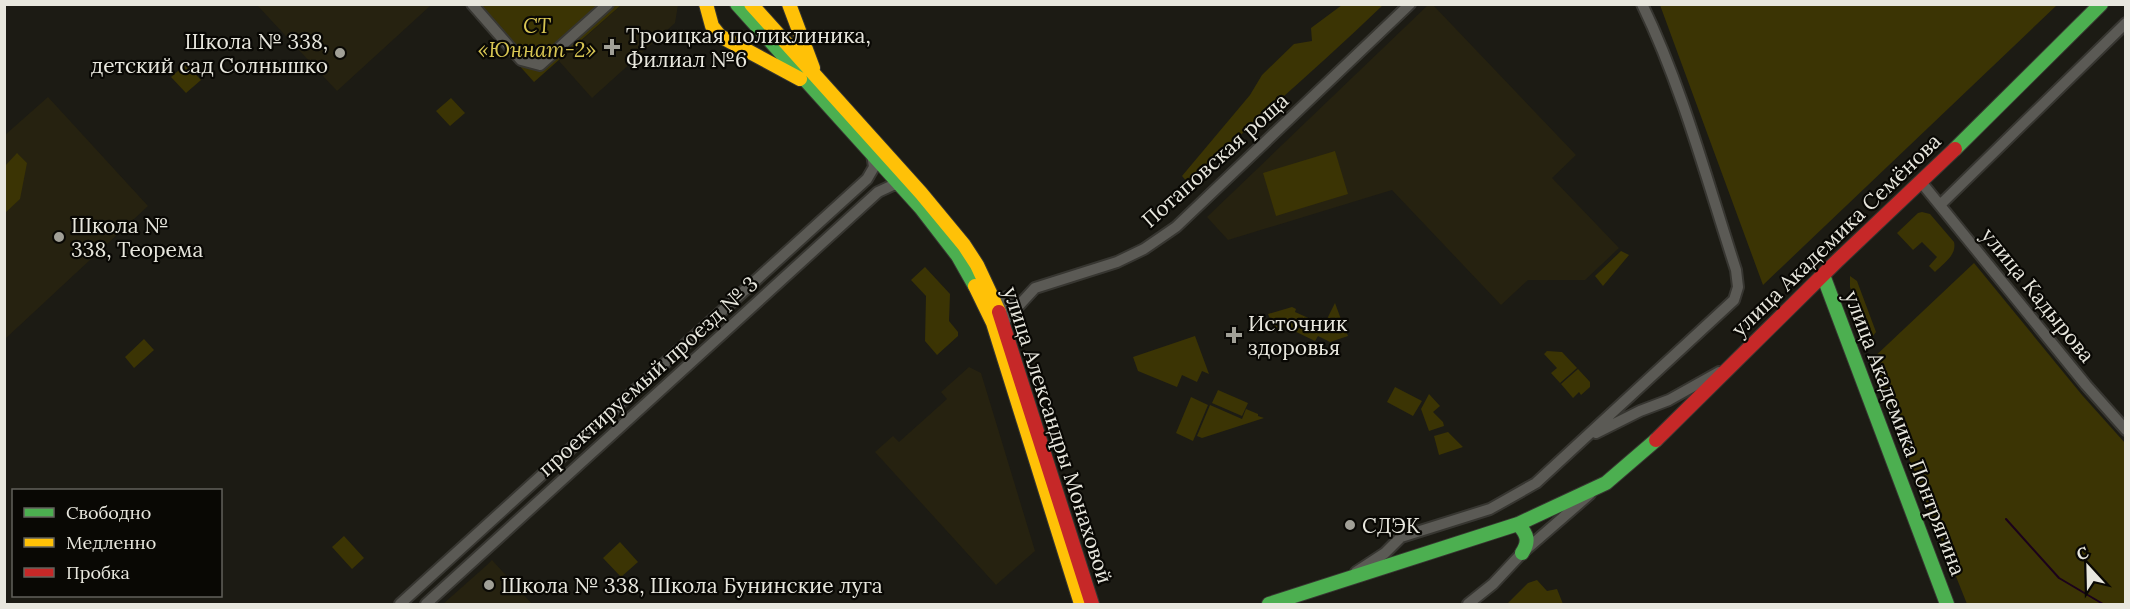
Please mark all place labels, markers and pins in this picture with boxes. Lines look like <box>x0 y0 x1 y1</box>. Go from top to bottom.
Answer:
place label: Троицкая поликлиника, Филиал №6 <box>626 22 871 73</box>
place label: Школа № 338, детский сад Солнышко <box>91 28 328 79</box>
marker: Троицкая поликлиника, Филиал №6 <box>603 38 621 56</box>
marker: Школа № 338, детский сад Солнышко <box>333 46 347 60</box>
place label: Школа № 338, Теорема <box>71 212 203 263</box>
marker: Школа № 338, Теорема <box>52 230 66 244</box>
place label: Источник здоровья <box>1248 310 1348 361</box>
marker: Источник здоровья <box>1225 326 1243 344</box>
place label: СДЭК <box>1362 512 1421 539</box>
marker: СДЭК <box>1343 518 1357 532</box>
place label: Школа № 338, Школа Бунинские луга <box>501 572 883 599</box>
marker: Школа № 338, Школа Бунинские луга <box>482 578 496 592</box>

